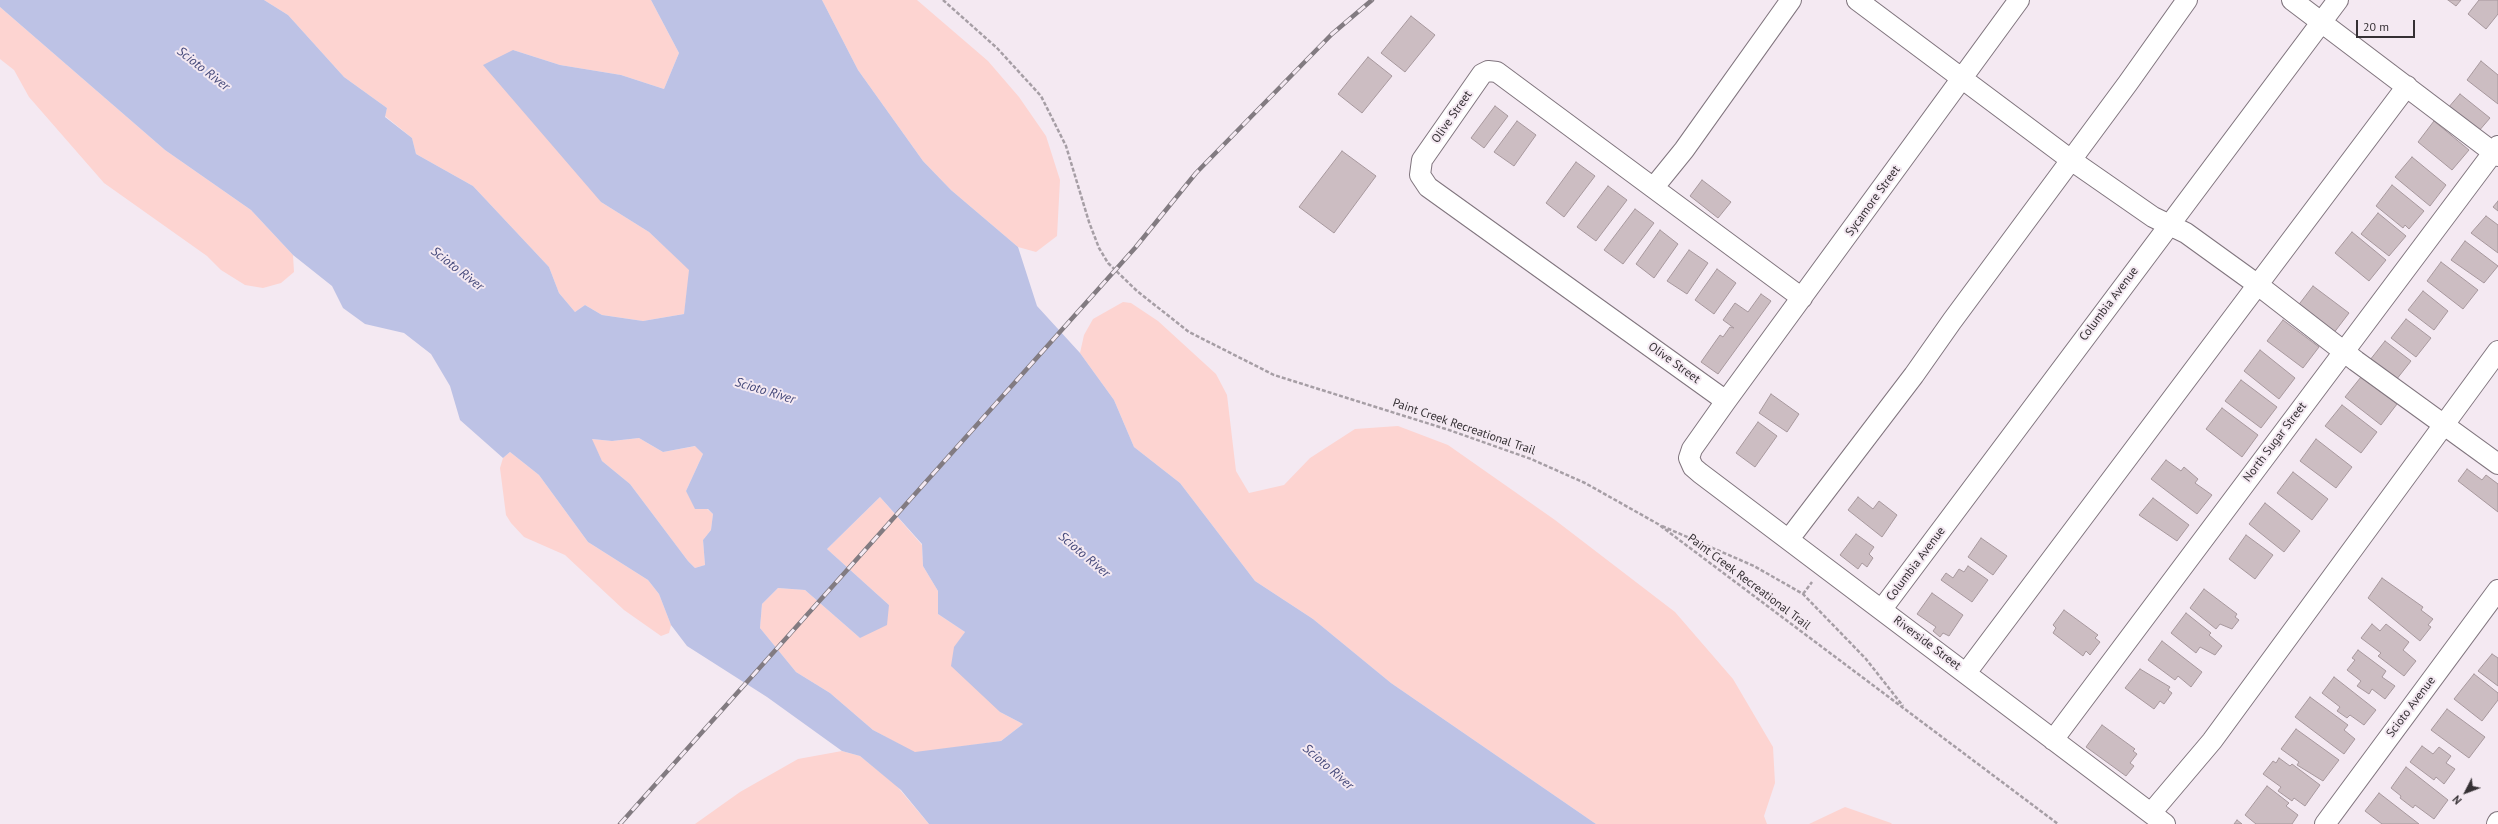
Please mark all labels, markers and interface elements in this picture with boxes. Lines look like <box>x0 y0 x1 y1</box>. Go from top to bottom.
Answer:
scale bar <box>2358 12 2417 38</box>
text: 20 m <box>2363 19 2389 34</box>
water label: Scioto River <box>174 44 232 94</box>
street label: Olive Street <box>1429 88 1475 146</box>
street label: Sycamore Street <box>1843 163 1903 239</box>
water label: Scioto River <box>428 244 486 294</box>
street label: Columbia Avenue <box>2076 264 2142 344</box>
street label: Olive Street <box>1645 339 1703 387</box>
water label: Scioto River <box>733 374 797 408</box>
street label: Paint Creek Recreational Trail <box>1391 396 1537 458</box>
street label: North Sugar Street <box>2240 399 2310 485</box>
street label: Columbia Avenue <box>1883 524 1949 604</box>
water label: Scioto River <box>1055 529 1113 581</box>
street label: Paint Creek Recreational Trail <box>1685 531 1813 633</box>
street label: Riverside Street <box>1890 613 1964 673</box>
street label: Scioto Avenue <box>2383 674 2439 740</box>
water label: Scioto River <box>1299 741 1357 793</box>
north arrow <box>2446 772 2486 812</box>
text: N <box>2449 793 2465 807</box>

